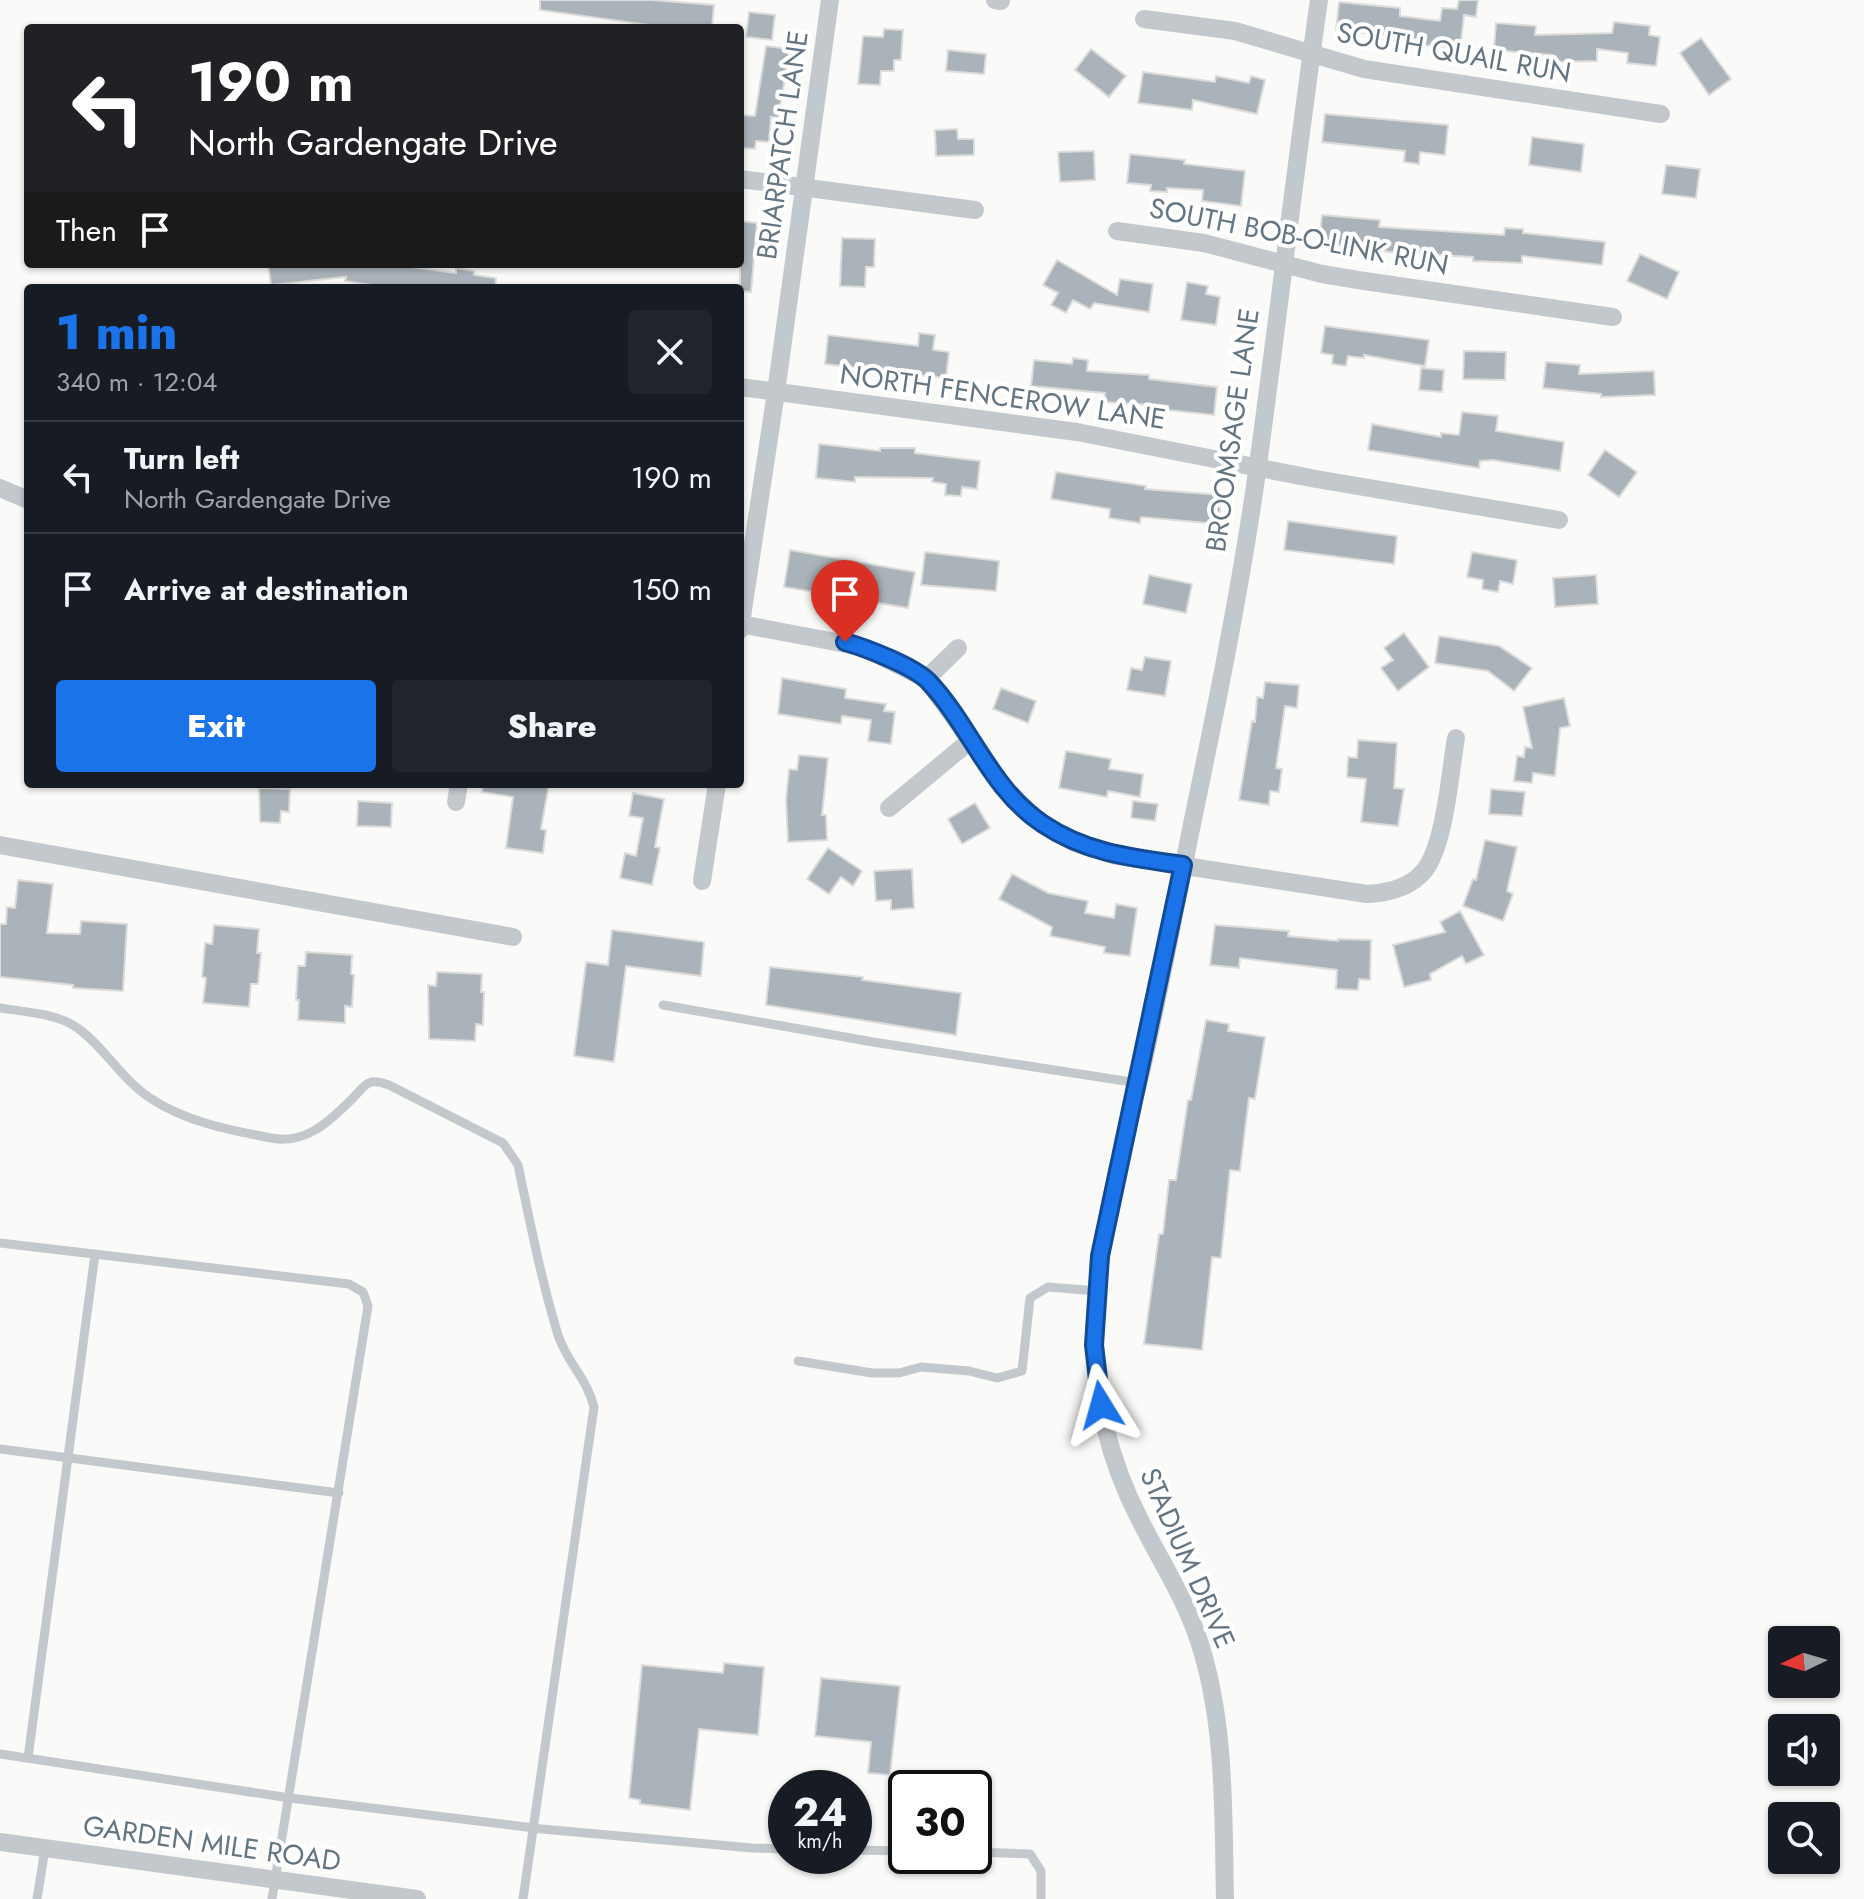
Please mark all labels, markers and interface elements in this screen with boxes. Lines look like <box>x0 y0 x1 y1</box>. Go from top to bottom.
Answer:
street label: SOUTH QUAIL RUN <box>1333 12 1574 93</box>
street label: BRIARPATCH LANE <box>746 28 819 262</box>
text: 190 m <box>188 41 354 122</box>
icon: left <box>56 56 160 160</box>
text: North Gardengate Drive <box>188 116 558 168</box>
street label: SOUTH BOB-O-LINK RUN <box>1146 187 1452 286</box>
icon: arrive <box>133 208 177 252</box>
text: Then <box>56 209 117 252</box>
text: 1 min <box>56 298 177 367</box>
street label: BROOMSAGE LANE <box>1195 306 1270 555</box>
button: close <box>628 310 712 394</box>
street label: NORTH FENCEROW LANE <box>837 353 1169 440</box>
text: 340 m · 12:04 <box>56 363 218 401</box>
text: Turn left <box>124 437 239 480</box>
icon: left <box>56 455 100 499</box>
text: 190 m <box>631 456 712 499</box>
text: North Gardengate Drive <box>124 480 391 518</box>
pin <box>811 560 879 642</box>
icon: arrive <box>56 567 100 611</box>
text: Arrive at destination <box>124 568 409 611</box>
text: 150 m <box>631 568 712 611</box>
icon: arrive <box>823 572 867 616</box>
button: Exit <box>56 680 376 772</box>
button: Share <box>392 680 712 772</box>
position arrow <box>1059 1363 1143 1447</box>
street label: STADIUM DRIVE <box>1129 1461 1246 1655</box>
north arrow <box>1768 1626 1840 1698</box>
map controls <box>1768 1626 1840 1874</box>
button: sound <box>1768 1714 1840 1786</box>
speed limit sign: 30 <box>888 1770 992 1874</box>
text: 24 <box>793 1783 847 1841</box>
button: search <box>1768 1802 1840 1874</box>
street label: GARDEN MILE ROAD <box>80 1805 344 1882</box>
text: km/h <box>797 1827 843 1856</box>

